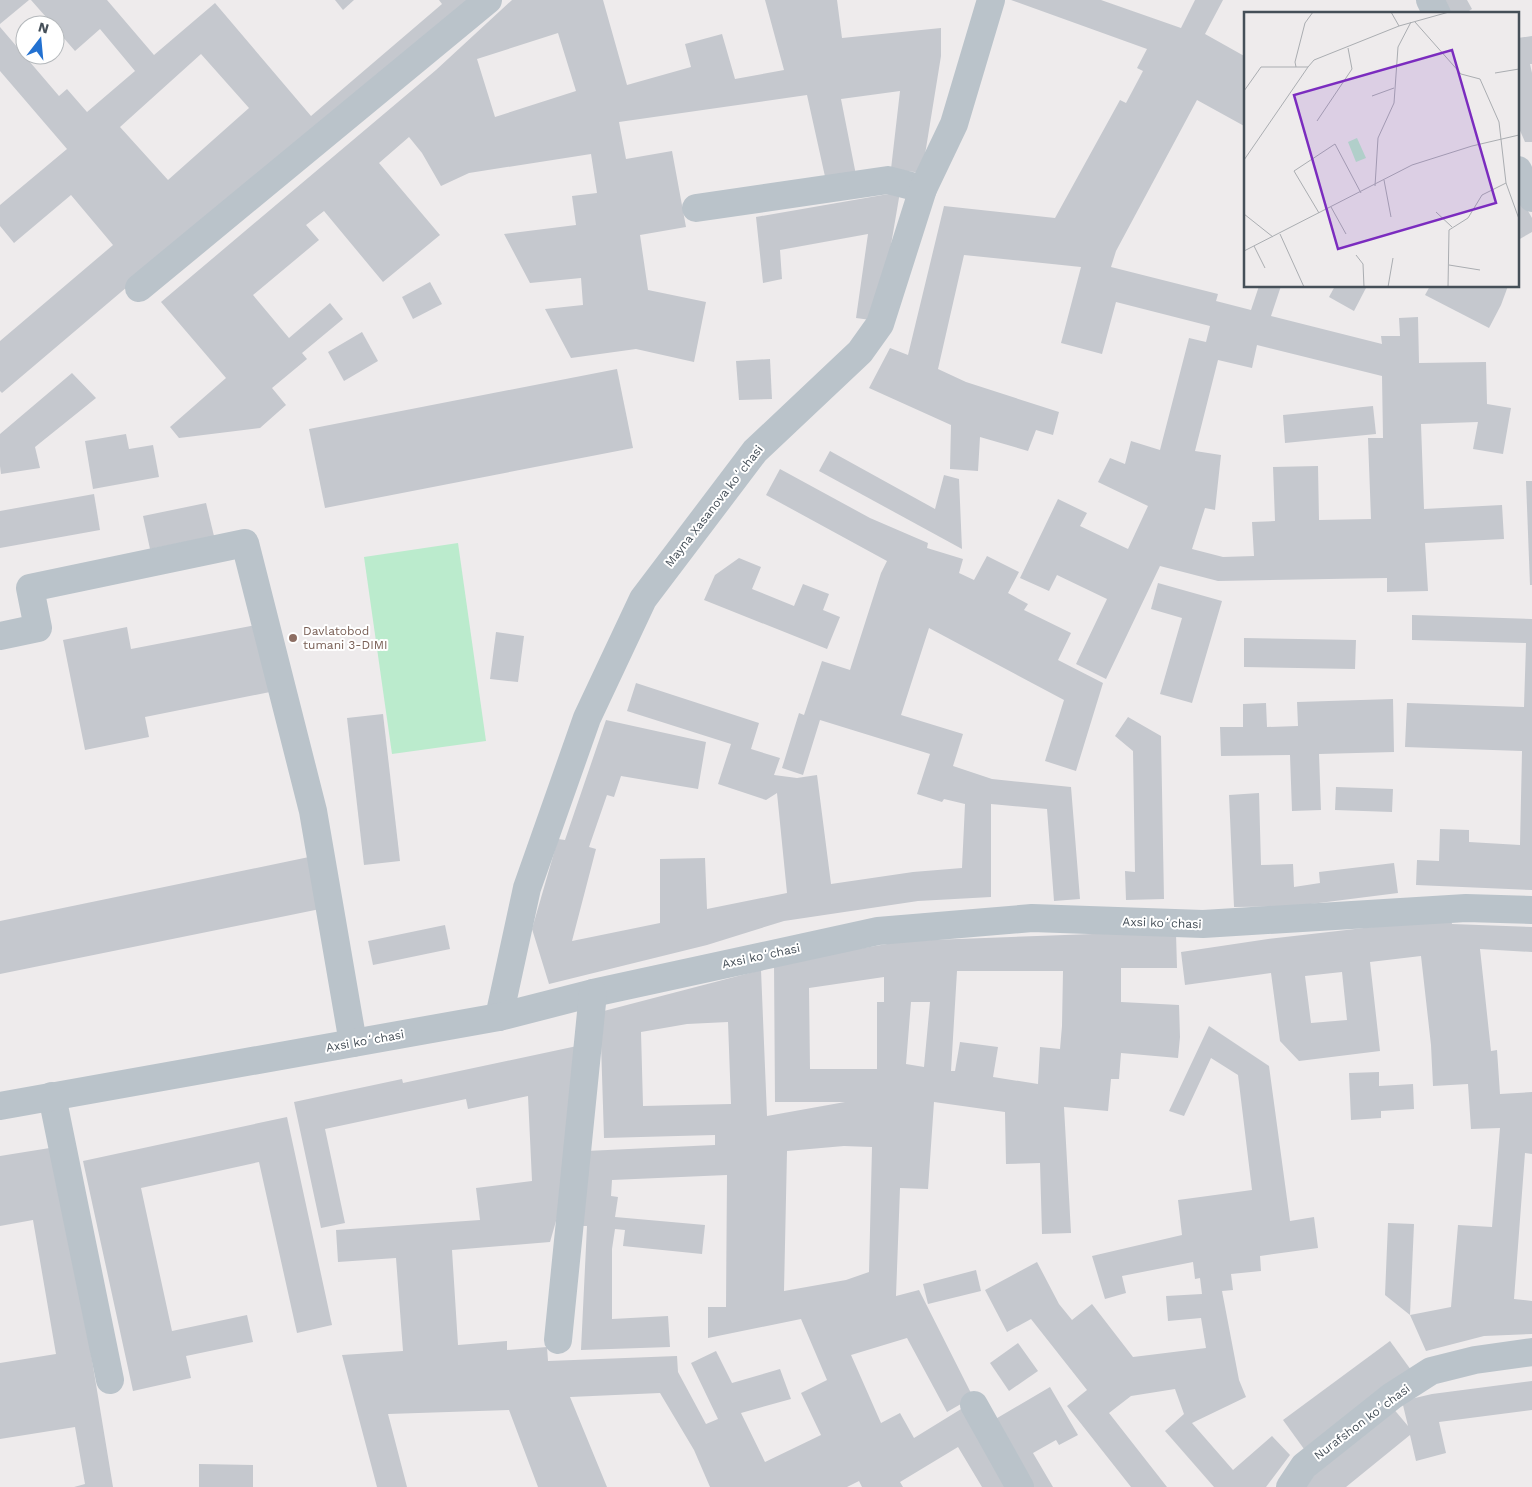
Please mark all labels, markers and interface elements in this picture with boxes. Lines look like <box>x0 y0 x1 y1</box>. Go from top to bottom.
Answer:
inset map <box>1244 12 1520 288</box>
north arrow <box>15 15 65 65</box>
text: N <box>36 18 51 37</box>
street label: Mayna Xasanova koʻchasi <box>662 442 766 570</box>
place label: Davlatobod tumani 3-DIMI <box>303 624 388 652</box>
marker: Davlatobod tumani 3-DIMI <box>287 632 299 644</box>
street label: Axsi koʻchasi <box>1122 915 1202 931</box>
street label: Axsi koʻchasi <box>721 941 801 971</box>
street label: Axsi koʻchasi <box>325 1027 405 1055</box>
street label: Nurafshon koʻchasi <box>1311 1381 1413 1463</box>

